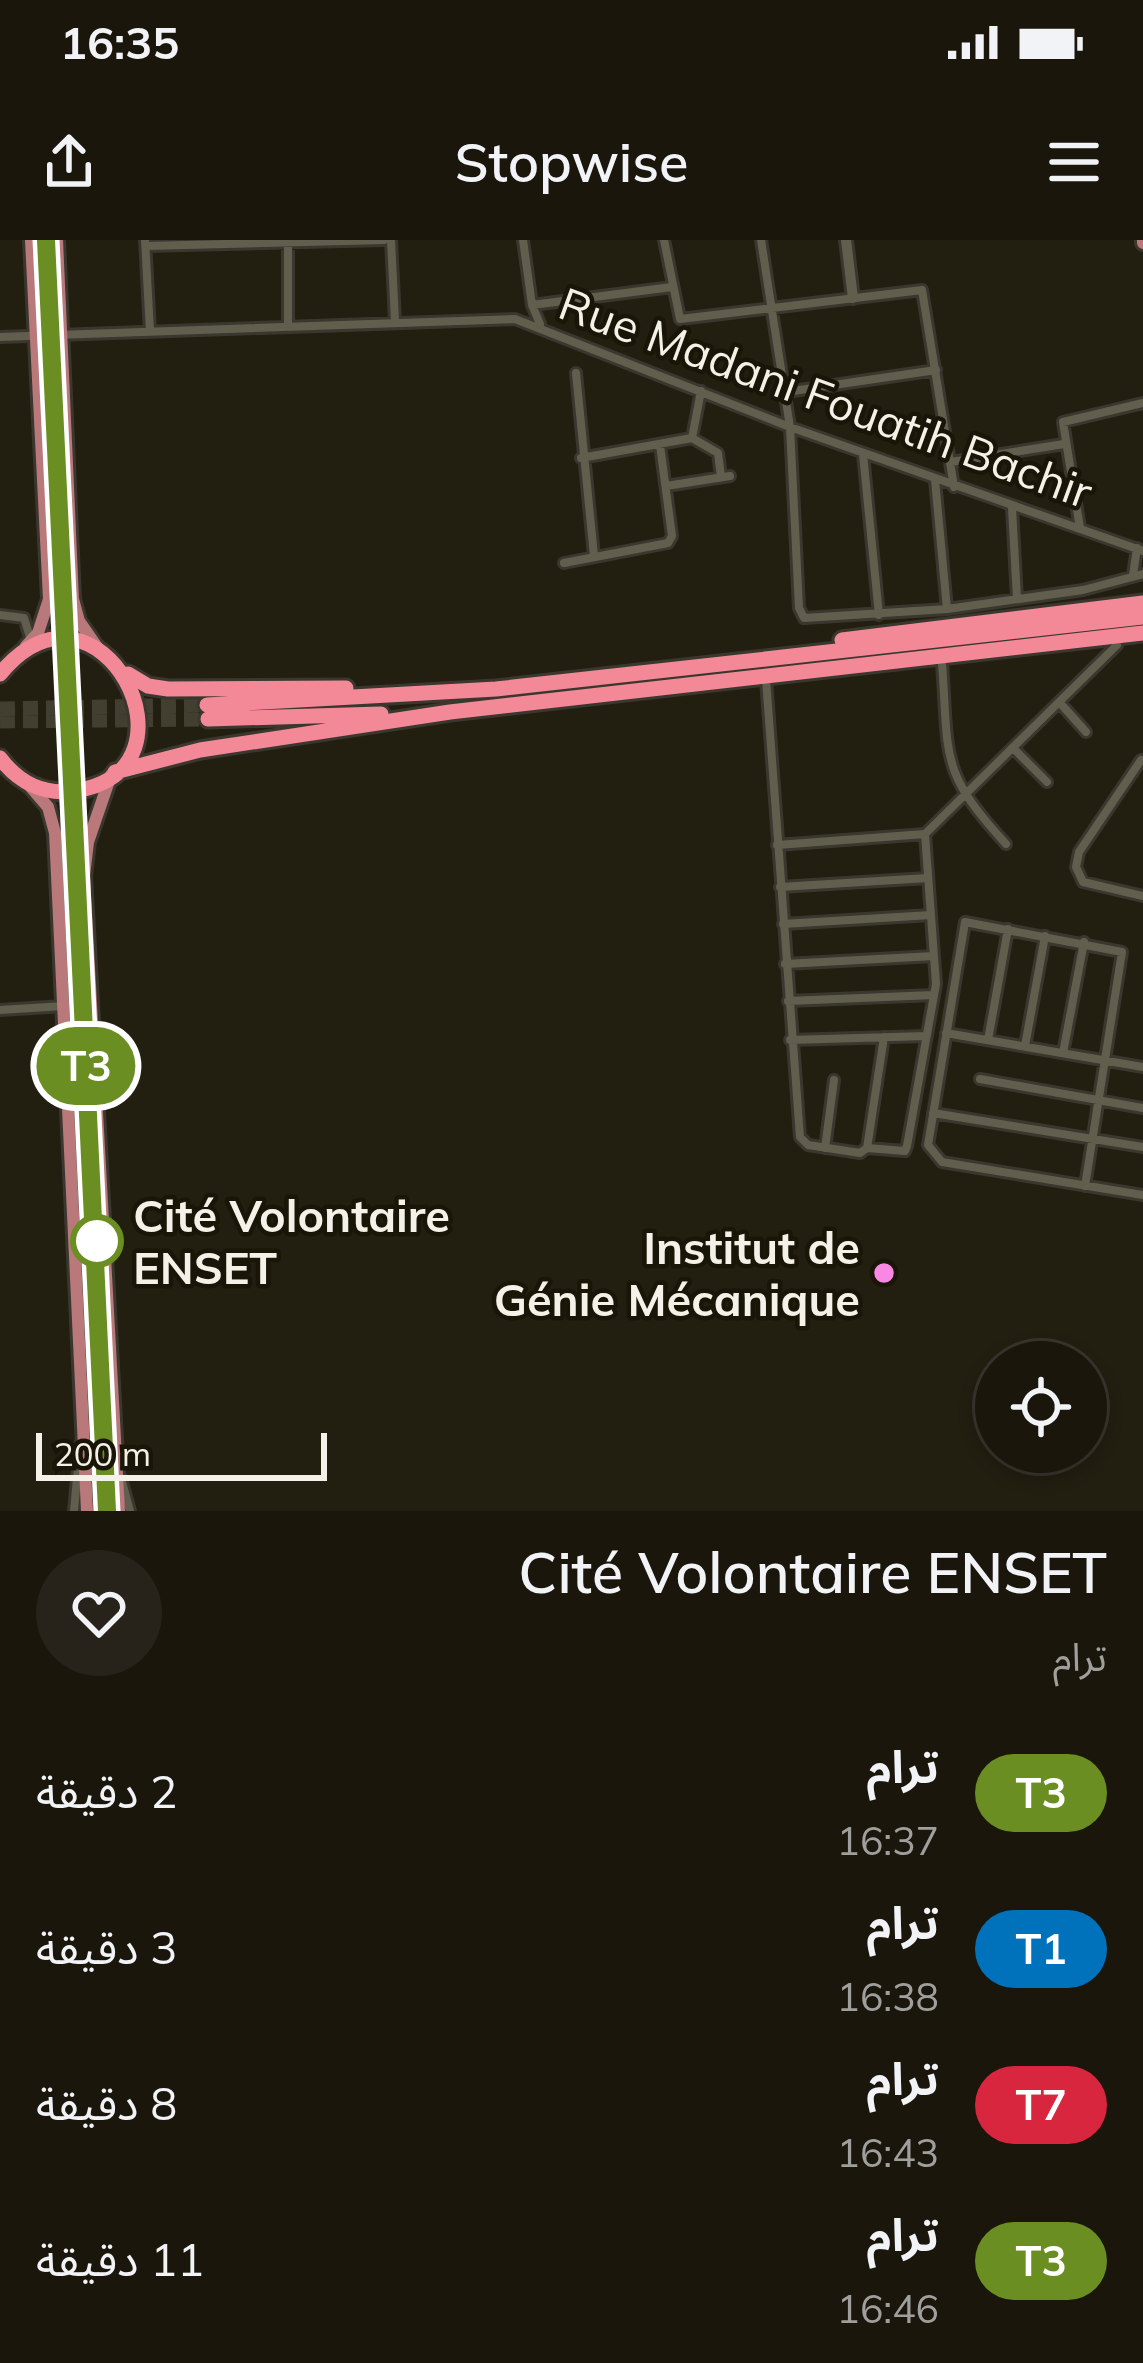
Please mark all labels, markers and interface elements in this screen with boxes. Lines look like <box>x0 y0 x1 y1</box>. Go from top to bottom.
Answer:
text: 16:35 <box>60 14 179 70</box>
text: Stopwise <box>454 128 689 196</box>
icon: share <box>36 129 102 195</box>
icon: menu <box>1041 129 1107 195</box>
street label: Rue Madani Fouatih Bachir <box>552 274 1101 520</box>
line badge: T3 <box>32 1027 140 1105</box>
text: T3 <box>60 1039 112 1092</box>
place label: Cité Volontaire ENSET <box>133 1187 450 1295</box>
marker: Cité Volontaire ENSET <box>72 1216 122 1266</box>
place label: Institut de Génie Mécanique <box>494 1219 860 1327</box>
marker: Institut de Génie Mécanique <box>871 1260 897 1286</box>
map controls <box>975 1341 1107 1473</box>
button: locate <box>975 1341 1107 1473</box>
scale bar <box>36 1427 327 1480</box>
text: 200 m <box>54 1433 151 1474</box>
text: Cité Volontaire ENSET <box>518 1536 1107 1607</box>
button: heart <box>36 1550 162 1676</box>
text: ترام <box>1053 1632 1107 1681</box>
text: ترام <box>867 1738 939 1794</box>
text: 2 دقيقة <box>36 1763 177 1819</box>
text: T3 <box>1015 1766 1067 1819</box>
text: 16:37 <box>837 1816 939 1865</box>
text: ترام <box>867 1894 939 1950</box>
text: 3 دقيقة <box>36 1919 177 1975</box>
text: T1 <box>1015 1922 1067 1975</box>
text: 16:38 <box>837 1972 939 2021</box>
text: ترام <box>867 2050 939 2106</box>
text: 8 دقيقة <box>36 2075 177 2131</box>
text: T7 <box>1015 2078 1067 2131</box>
text: 16:43 <box>837 2128 939 2177</box>
text: ترام <box>867 2206 939 2262</box>
text: 11 دقيقة <box>36 2231 204 2287</box>
text: T3 <box>1015 2234 1067 2287</box>
text: 16:46 <box>837 2284 939 2333</box>

